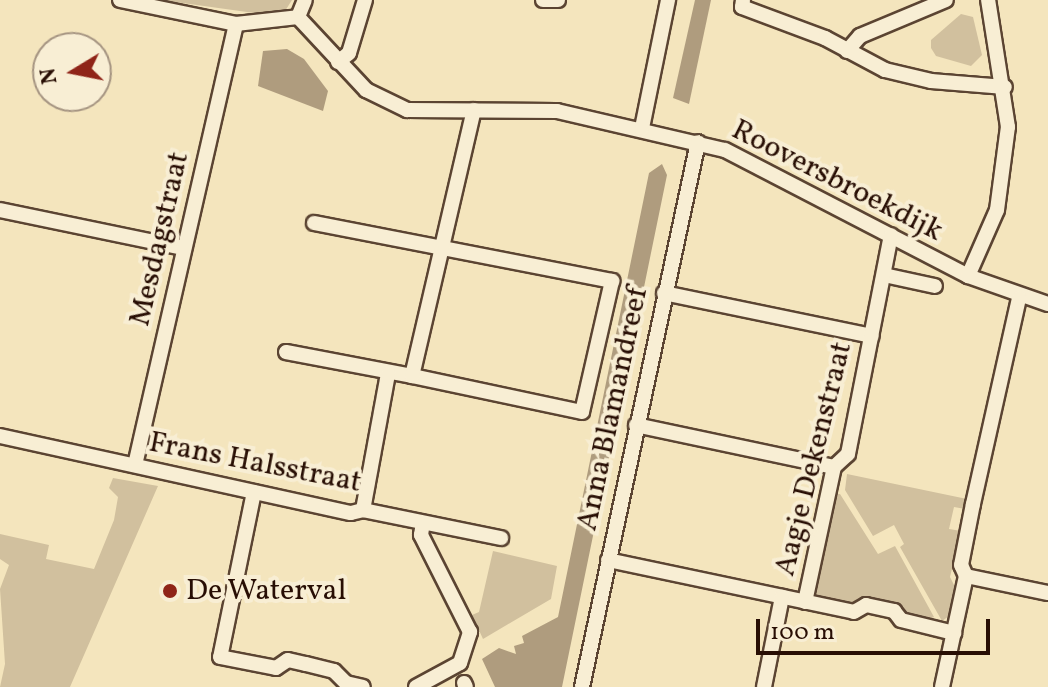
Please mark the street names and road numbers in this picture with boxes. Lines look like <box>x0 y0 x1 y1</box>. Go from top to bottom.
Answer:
street label: Rooversbroekdijk <box>725 112 949 250</box>
street label: Mesdagstraat <box>122 148 198 330</box>
street label: Anna Blamandreef <box>570 284 656 534</box>
street label: Aagje Dekenstraat <box>767 338 861 580</box>
street label: Frans Halsstraat <box>146 425 364 501</box>

